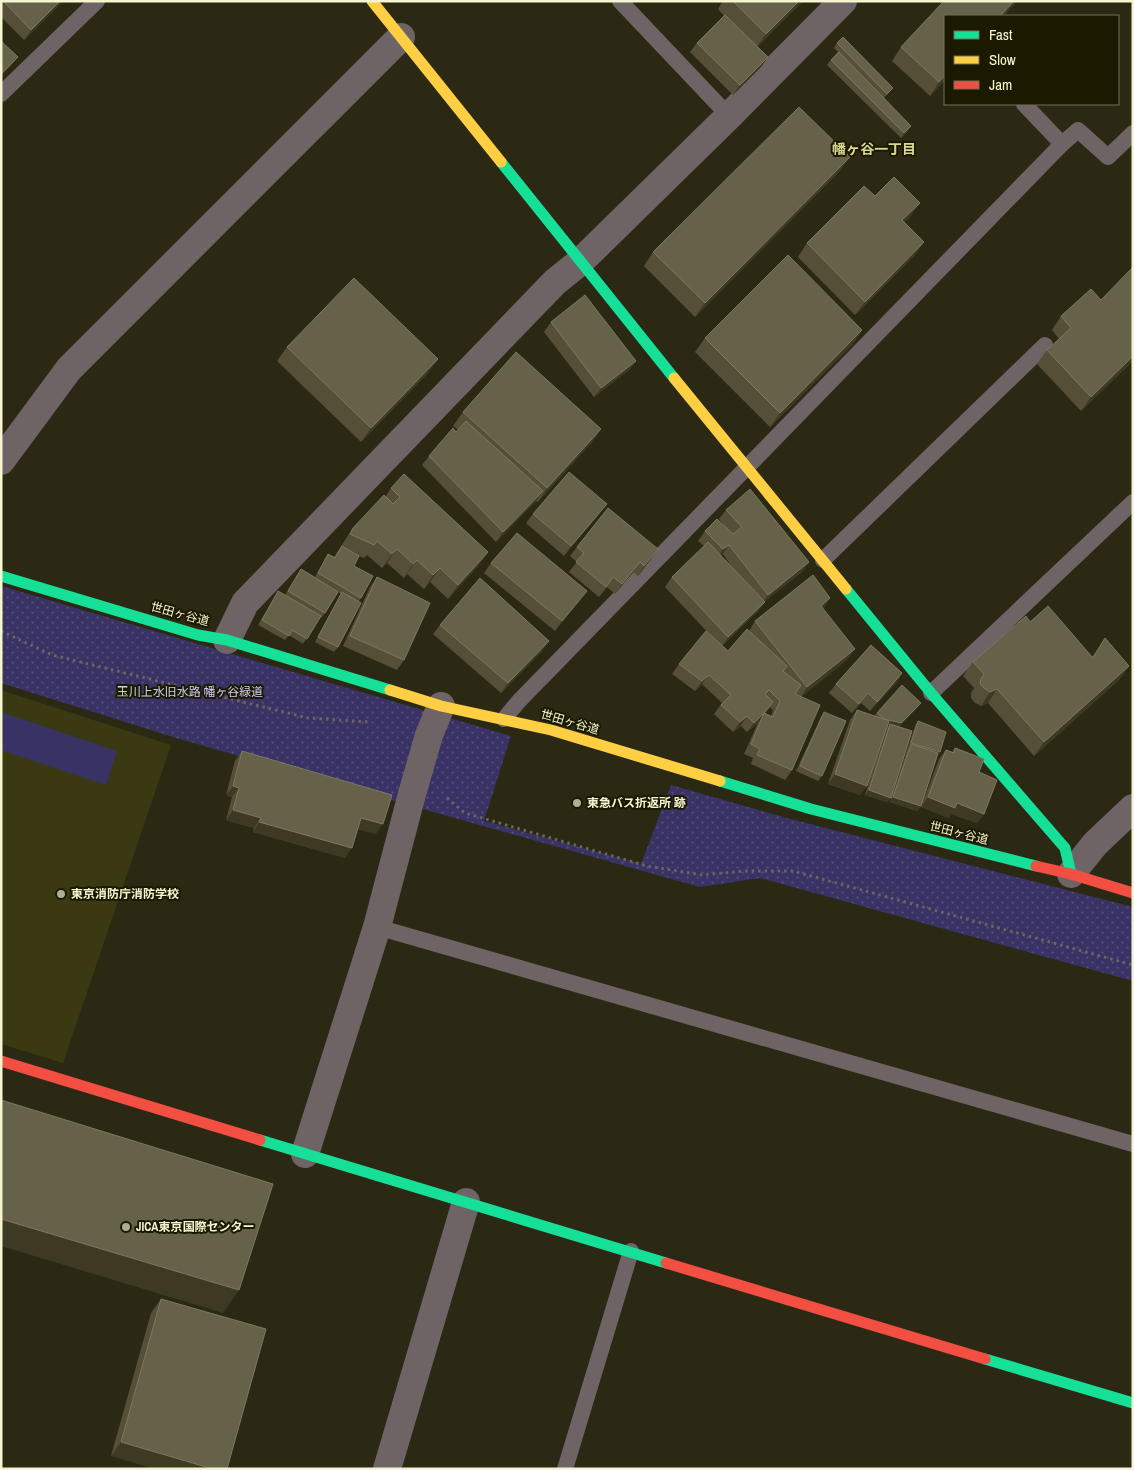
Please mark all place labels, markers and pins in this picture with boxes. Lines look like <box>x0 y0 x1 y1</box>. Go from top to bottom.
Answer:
place label: 東急バス折返所 跡 <box>587 795 686 811</box>
marker: 東急バス折返所 跡 <box>571 797 583 809</box>
place label: 東京消防庁消防学校 <box>71 886 179 902</box>
marker: 東京消防庁消防学校 <box>55 888 67 900</box>
place label: JICA東京国際センター <box>136 1219 254 1235</box>
marker: JICA東京国際センター <box>120 1221 132 1233</box>

